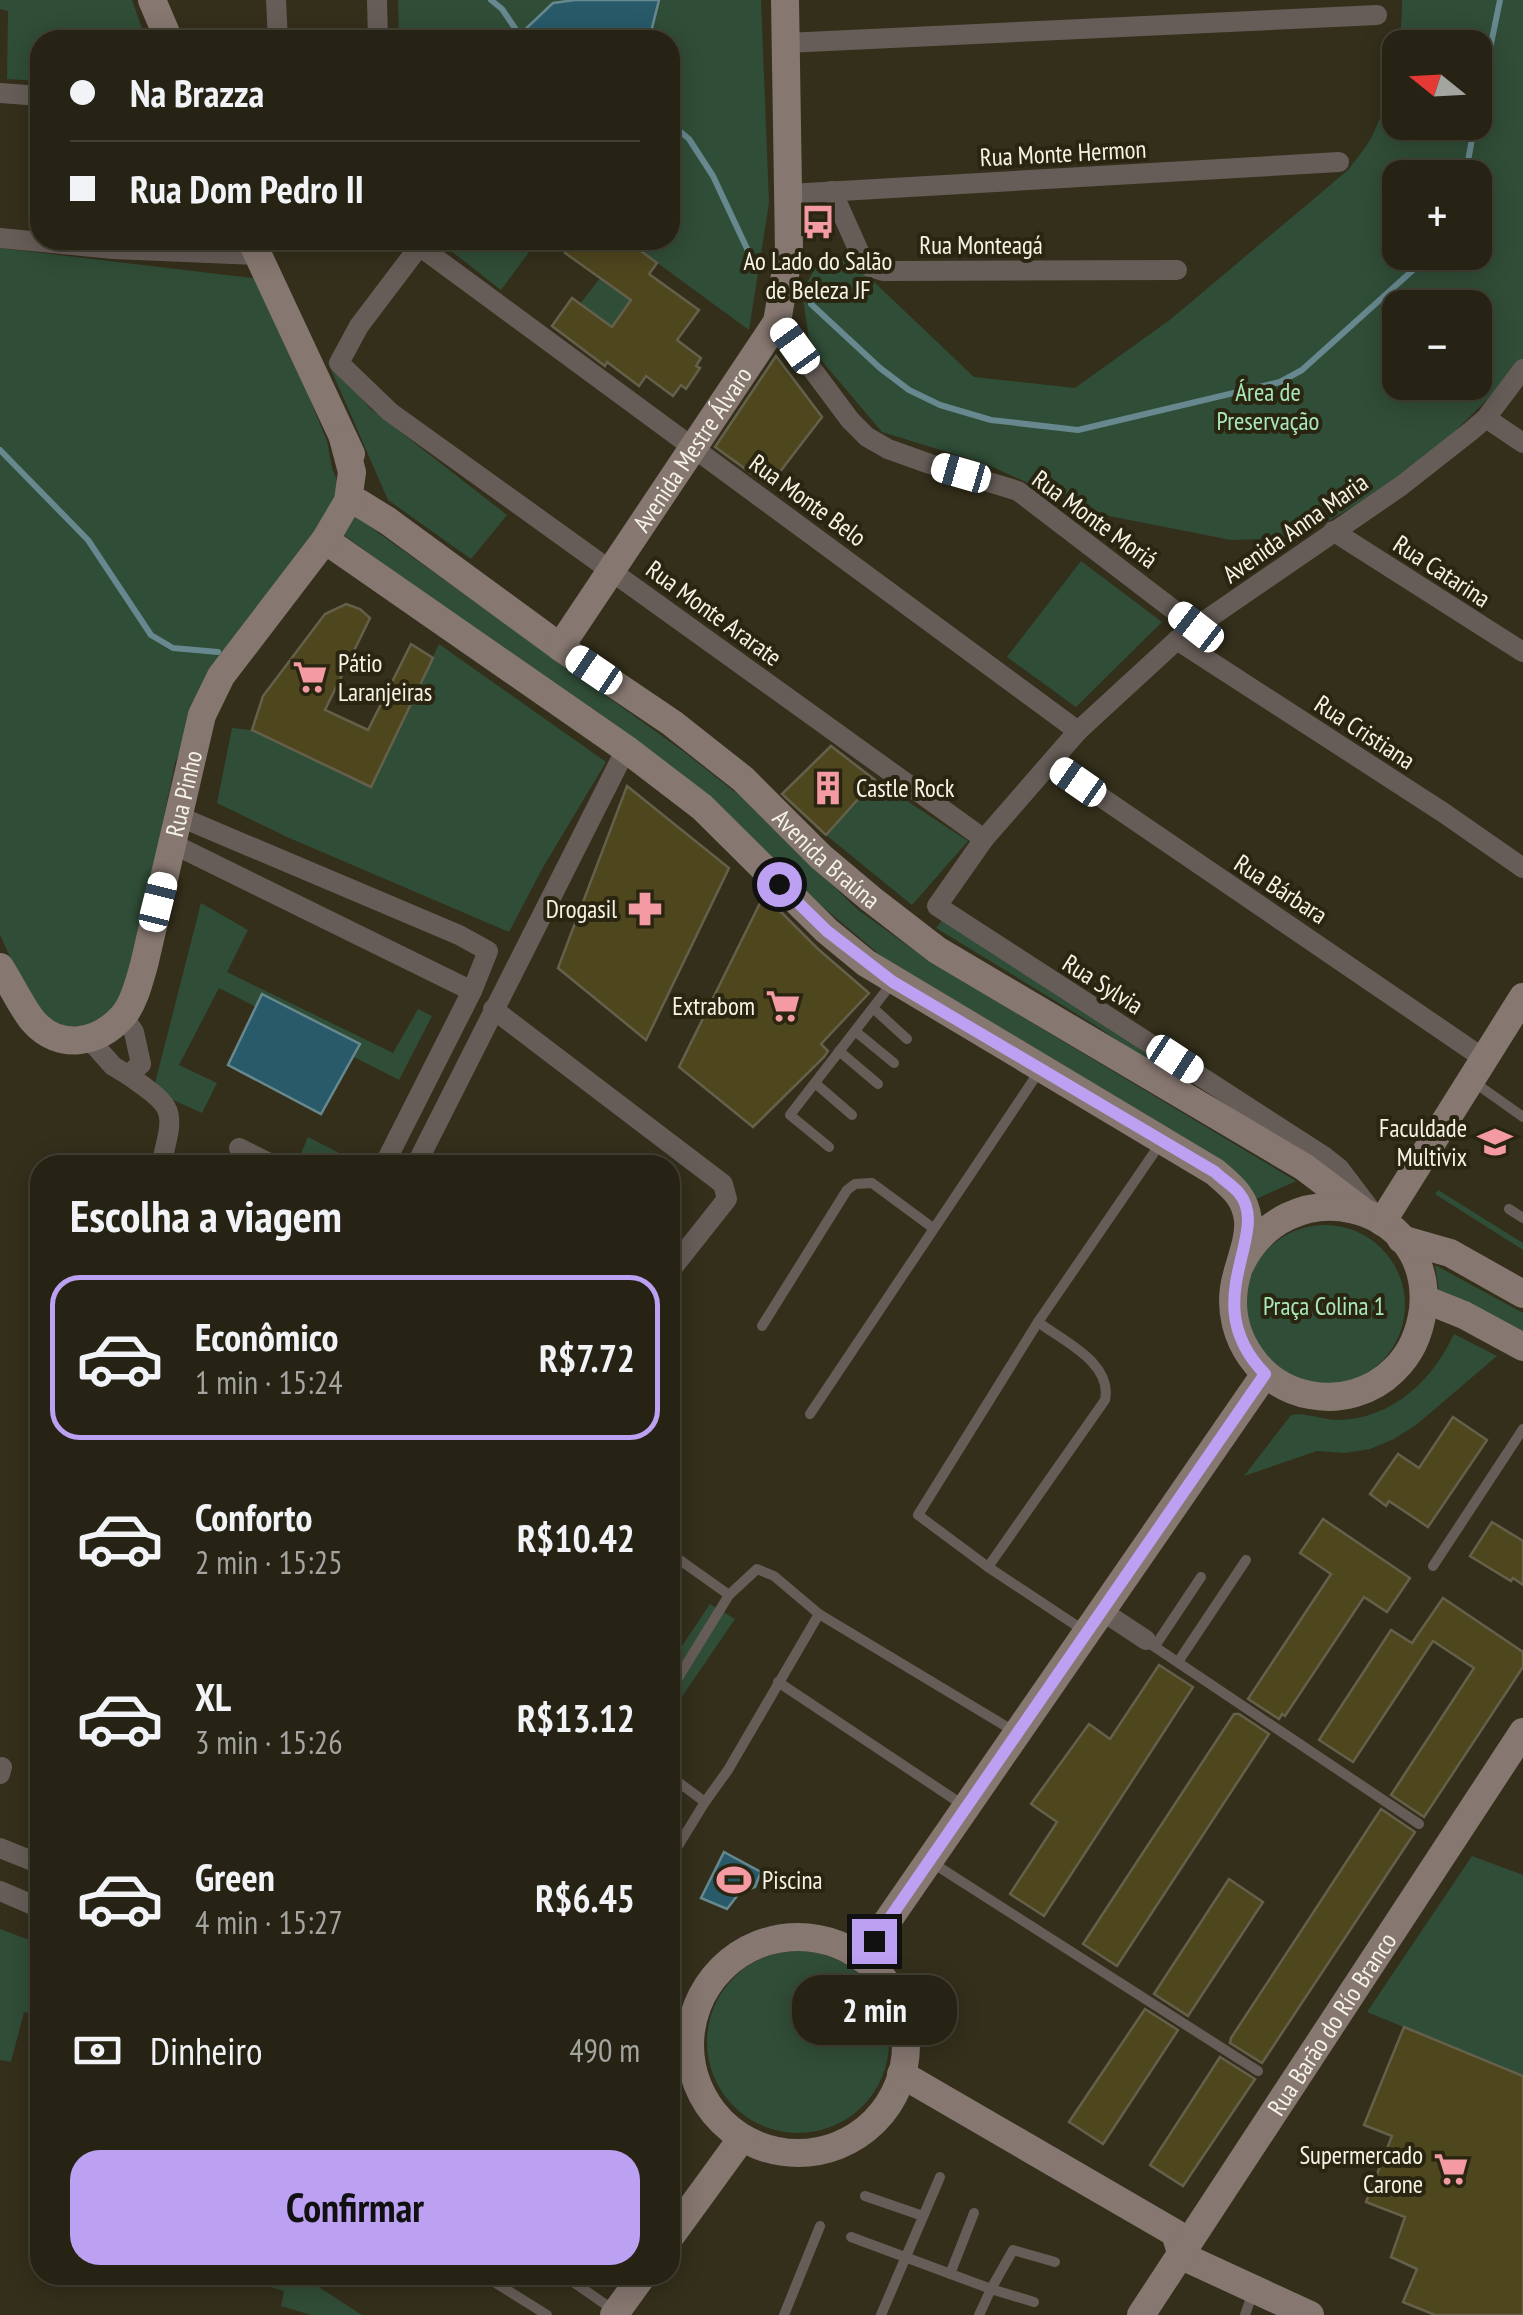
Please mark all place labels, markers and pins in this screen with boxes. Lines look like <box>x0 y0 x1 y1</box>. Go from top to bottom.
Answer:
bus stop icon: Ao Lado do Salão de Beleza JF <box>799 203 837 241</box>
place label: Ao Lado do Salão de Beleza JF <box>744 245 892 306</box>
place label: Pátio Laranjeiras <box>338 647 432 708</box>
supermarket icon: Pátio Laranjeiras <box>291 658 329 696</box>
building icon: Castle Rock <box>809 769 847 807</box>
place label: Castle Rock <box>856 772 955 804</box>
pharmacy icon: Drogasil <box>626 890 664 928</box>
place label: Drogasil <box>546 893 617 925</box>
supermarket icon: Extrabom <box>764 987 802 1025</box>
place label: Extrabom <box>672 990 755 1022</box>
place label: Faculdade Multivix <box>1379 1112 1467 1173</box>
school or university icon: Faculdade Multivix <box>1476 1123 1514 1161</box>
sports icon: Piscina <box>715 1861 753 1899</box>
place label: Piscina <box>762 1864 822 1896</box>
place label: Supermercado Carone <box>1299 2139 1423 2200</box>
supermarket icon: Supermercado Carone <box>1432 2150 1470 2188</box>

